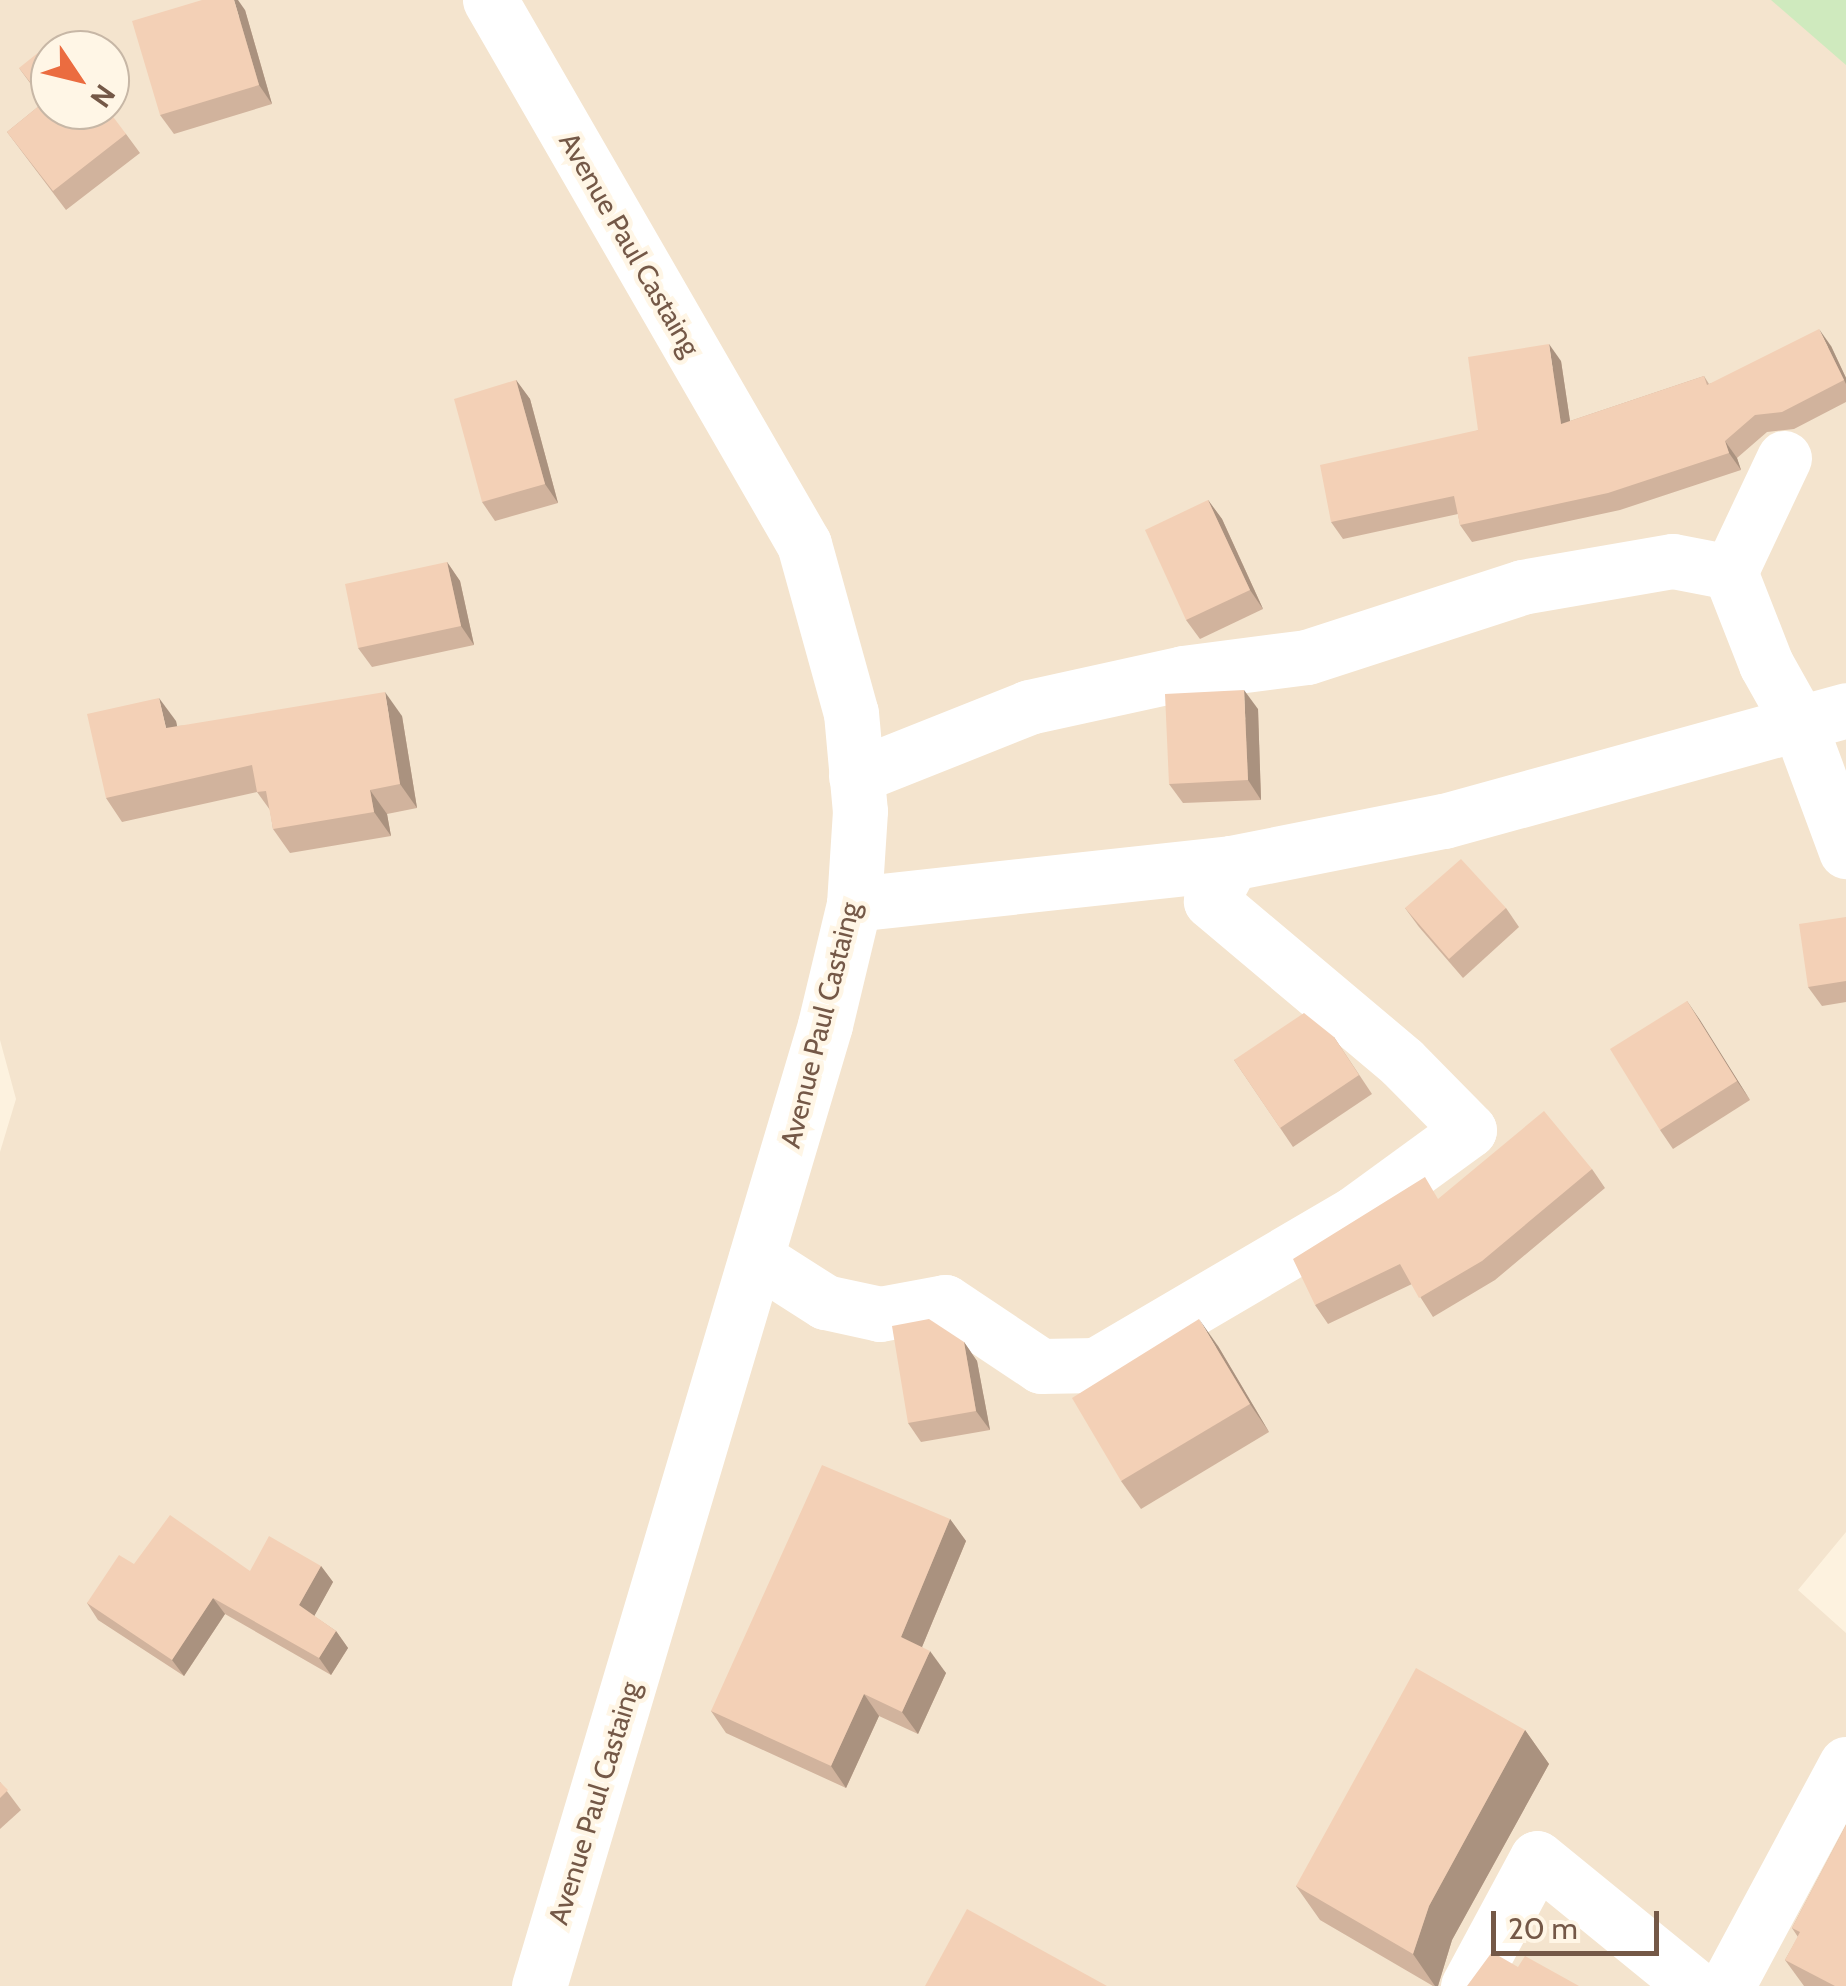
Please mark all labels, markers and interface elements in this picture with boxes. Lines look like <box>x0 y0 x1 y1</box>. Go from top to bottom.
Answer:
north arrow <box>30 30 130 130</box>
text: N <box>83 78 123 114</box>
street label: Avenue Paul Castaing <box>552 126 708 362</box>
street label: Avenue Paul Castaing <box>773 898 867 1152</box>
street label: Avenue Paul Castaing <box>541 1677 647 1929</box>
scale bar <box>1496 1891 1664 1953</box>
text: 20 m <box>1508 1910 1578 1947</box>

